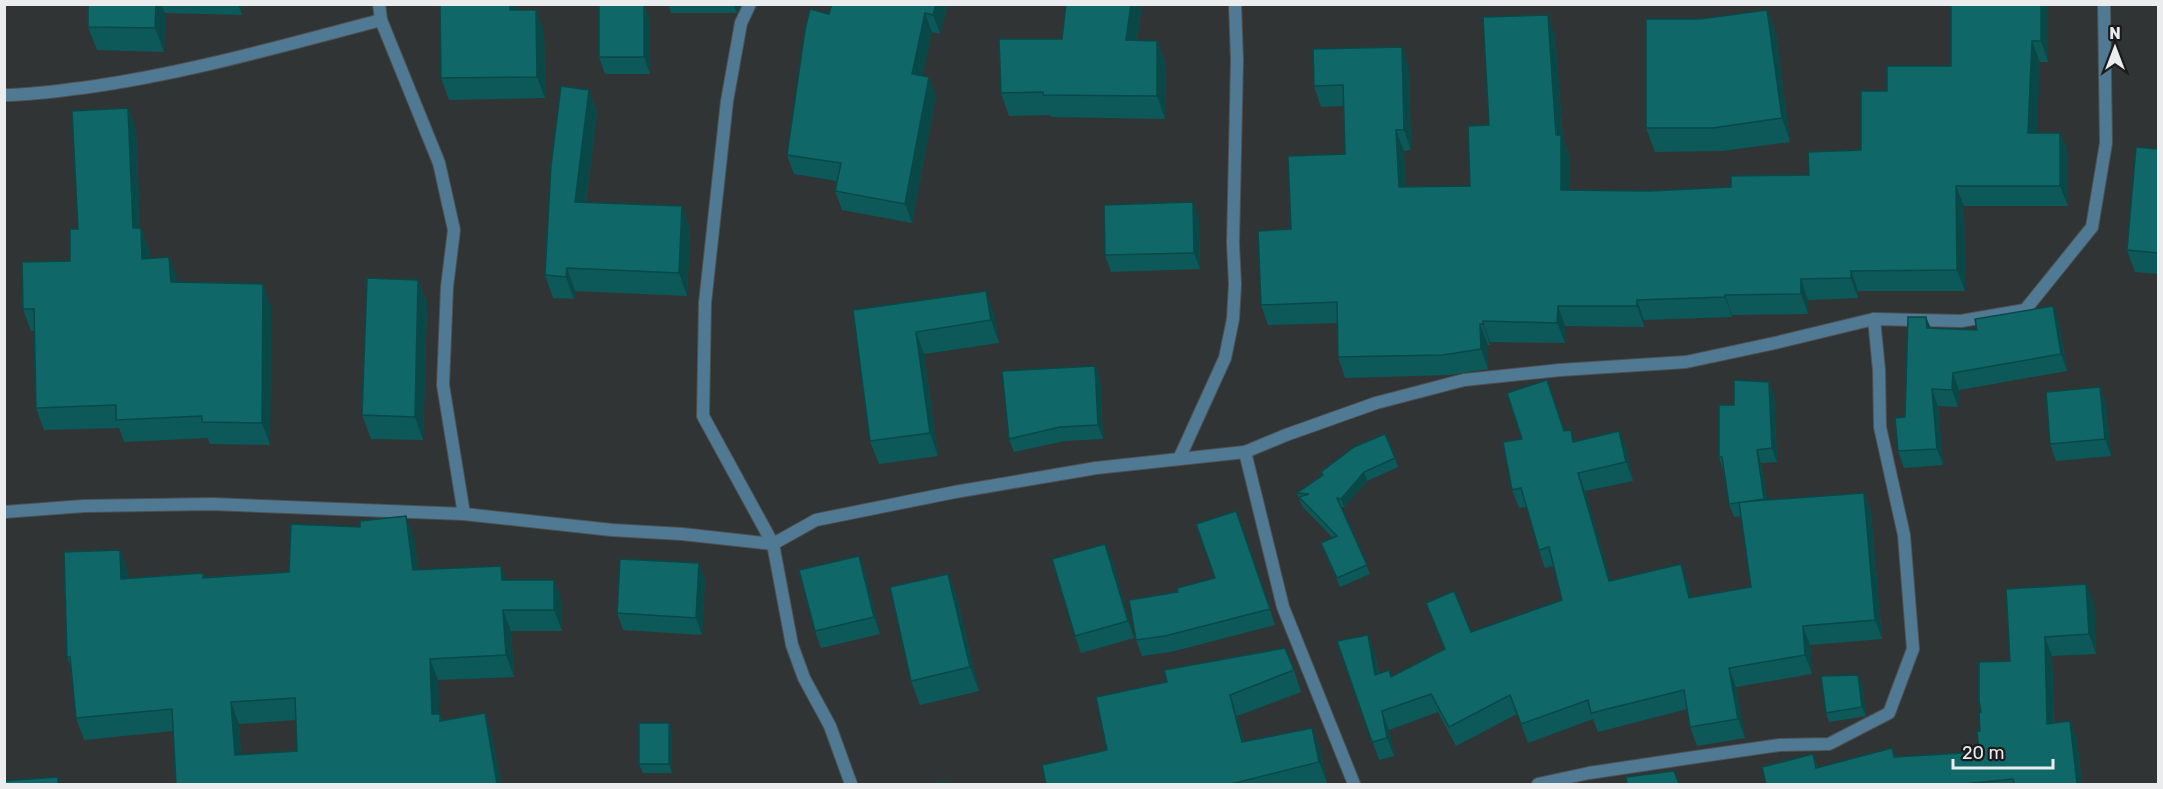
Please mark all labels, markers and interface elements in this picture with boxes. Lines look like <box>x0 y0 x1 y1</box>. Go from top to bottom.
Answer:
north arrow <box>2085 18 2145 78</box>
text: N <box>2109 24 2121 43</box>
scale bar <box>1953 732 2054 770</box>
text: 20 m <box>1962 742 2004 764</box>

